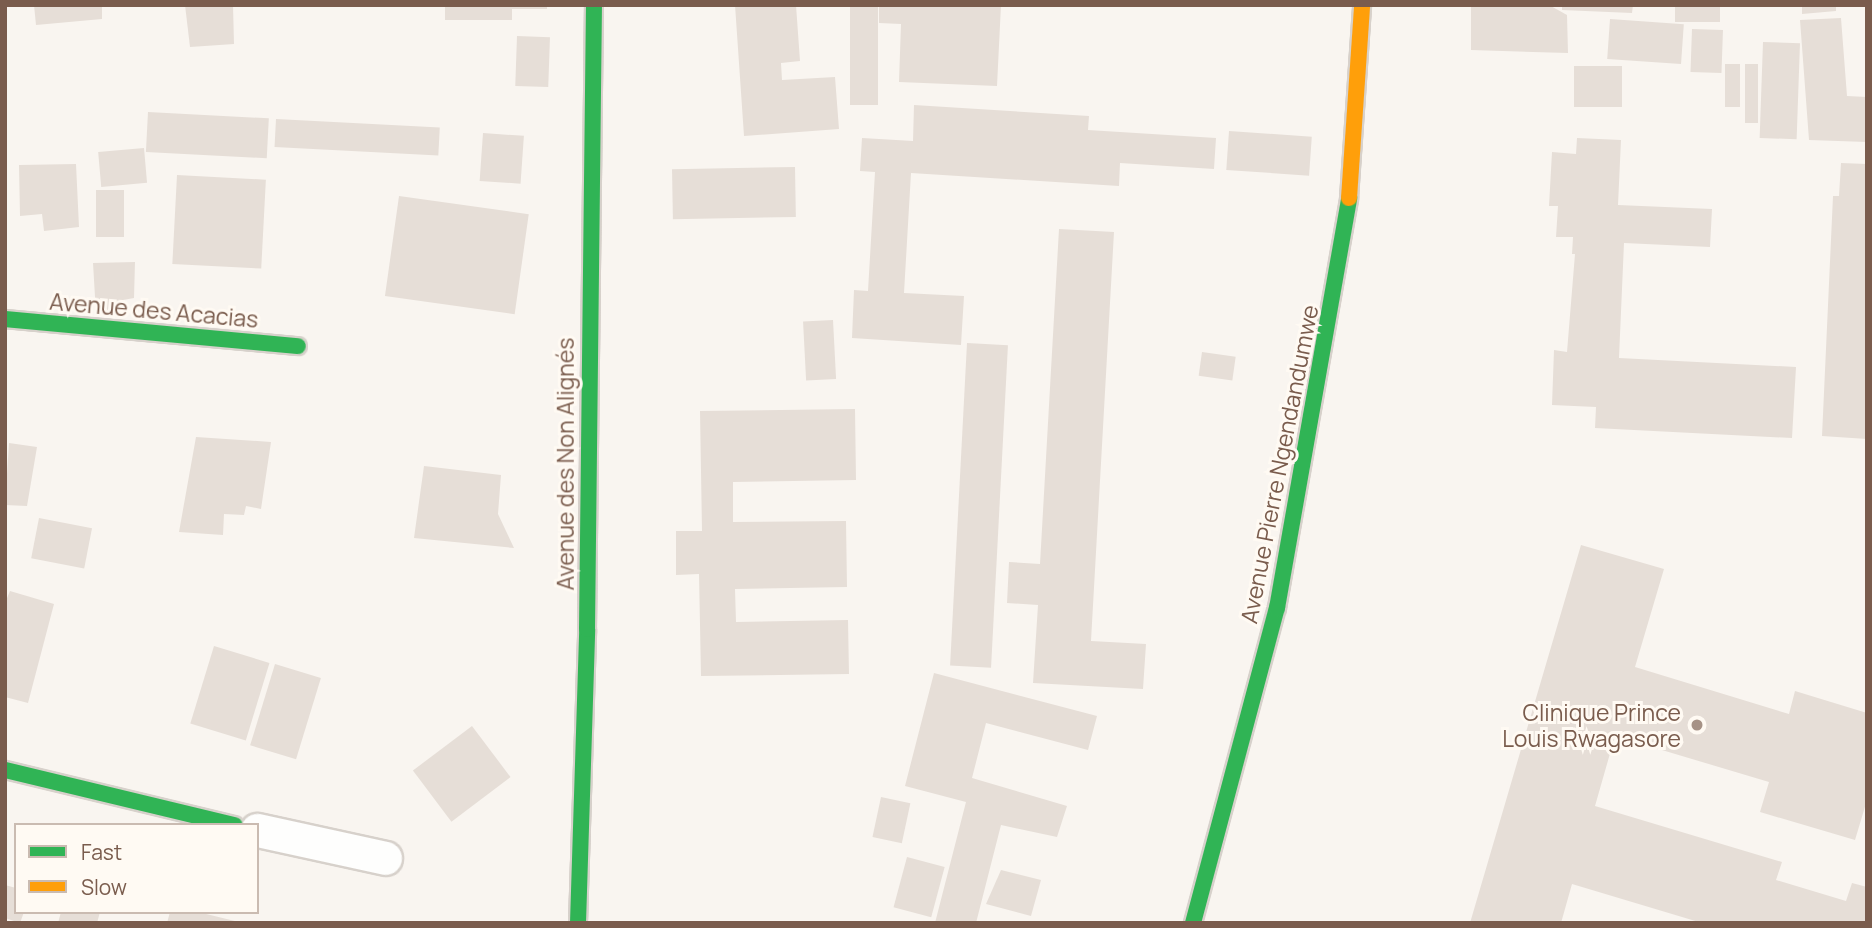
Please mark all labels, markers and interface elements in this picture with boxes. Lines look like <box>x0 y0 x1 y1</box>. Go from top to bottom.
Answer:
street label: Avenue des Acacias <box>48 287 260 333</box>
street label: Avenue Pierre Ngendandumwe <box>1235 302 1323 626</box>
street label: Avenue des Non Alignés <box>551 338 579 590</box>
place label: Clinique Prince Louis Rwagasore <box>1502 698 1681 752</box>
marker: Clinique Prince Louis Rwagasore <box>1687 715 1707 735</box>
legend <box>14 823 259 914</box>
text: Fast <box>81 838 122 866</box>
text: Slow <box>81 873 127 901</box>

